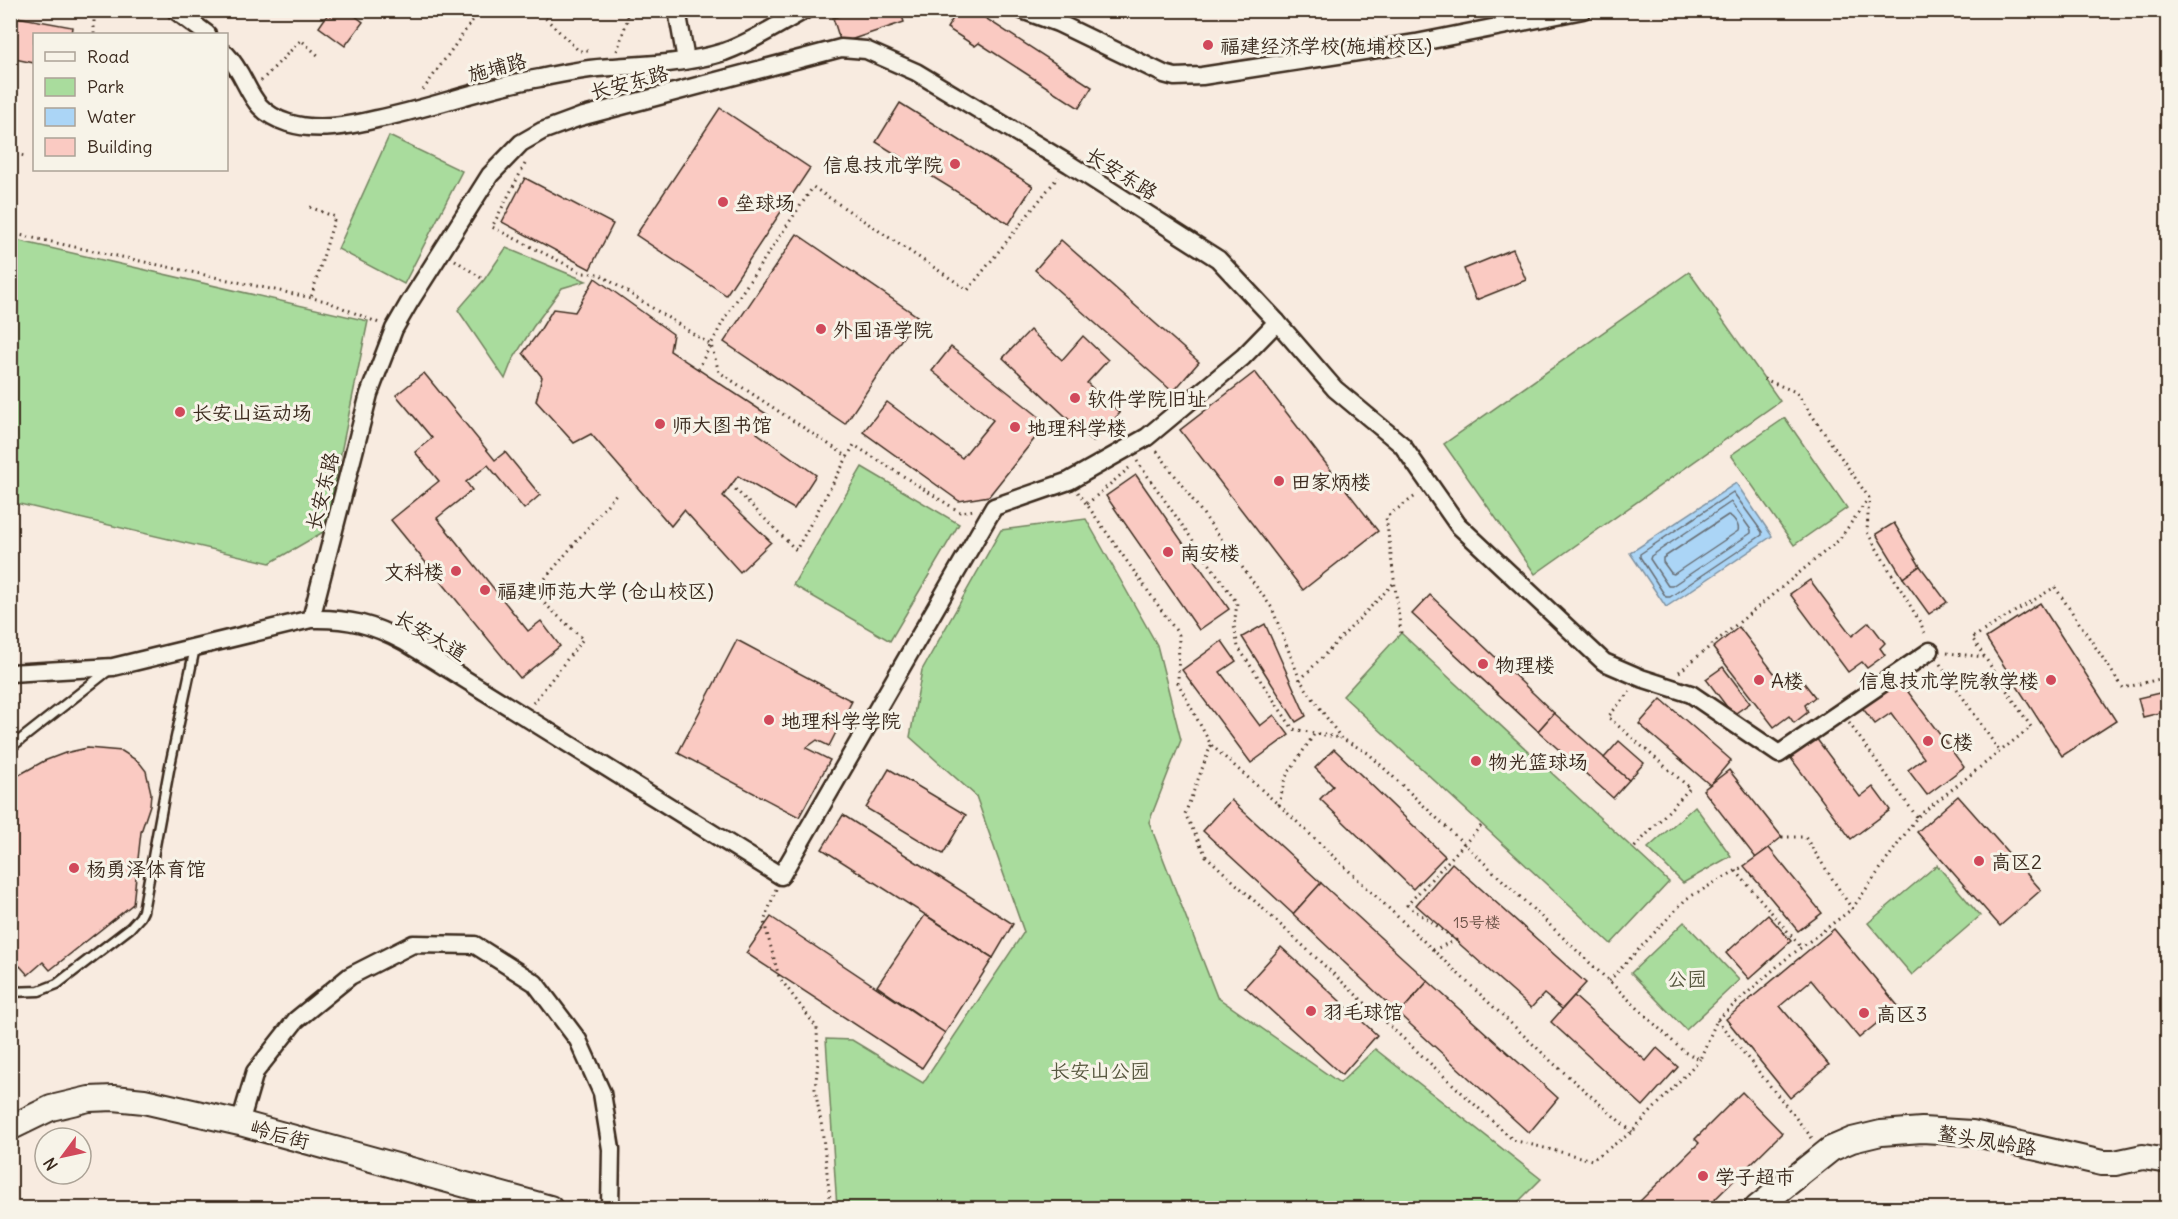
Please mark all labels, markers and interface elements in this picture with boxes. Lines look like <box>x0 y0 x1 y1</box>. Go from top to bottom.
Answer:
legend <box>33 33 228 171</box>
place label: 福建经济学校(施埔校区) <box>1220 33 1432 58</box>
marker: 福建经济学校(施埔校区) <box>1201 38 1215 52</box>
text: Road <box>87 45 130 68</box>
street label: 施埔路 <box>465 47 530 87</box>
street label: 长安东路 <box>587 59 672 104</box>
text: Park <box>87 75 124 98</box>
text: Water <box>87 105 137 128</box>
text: Building <box>87 135 152 158</box>
street label: 长安东路 <box>1081 141 1163 205</box>
place label: 信息技术学院 <box>823 152 943 177</box>
marker: 信息技术学院 <box>948 157 962 171</box>
place label: 垒球场 <box>735 190 795 215</box>
marker: 垒球场 <box>716 195 730 209</box>
place label: 外国语学院 <box>833 317 933 342</box>
marker: 外国语学院 <box>814 322 828 336</box>
place label: 软件学院旧址 <box>1087 386 1207 411</box>
marker: 软件学院旧址 <box>1068 391 1082 405</box>
place label: 长安山运动场 <box>192 400 312 425</box>
marker: 长安山运动场 <box>173 405 187 419</box>
place label: 师大图书馆 <box>672 412 772 437</box>
place label: 地理科学楼 <box>1027 415 1127 440</box>
marker: 师大图书馆 <box>653 417 667 431</box>
marker: 地理科学楼 <box>1008 420 1022 434</box>
street label: 长安东路 <box>300 448 344 533</box>
place label: 田家炳楼 <box>1291 469 1371 494</box>
marker: 田家炳楼 <box>1272 474 1286 488</box>
place label: 南安楼 <box>1180 540 1240 565</box>
marker: 南安楼 <box>1161 545 1175 559</box>
place label: 文科楼 <box>384 559 444 584</box>
marker: 文科楼 <box>449 564 463 578</box>
place label: 福建师范大学 (仓山校区) <box>497 578 714 603</box>
marker: 福建师范大学 (仓山校区) <box>478 583 492 597</box>
street label: 长安大道 <box>390 604 472 666</box>
place label: 物理楼 <box>1495 652 1555 677</box>
marker: 物理楼 <box>1476 657 1490 671</box>
place label: A楼 <box>1771 668 1804 693</box>
place label: 信息技术学院教学楼 <box>1859 668 2039 693</box>
marker: A楼 <box>1752 673 1766 687</box>
marker: 信息技术学院教学楼 <box>2044 673 2058 687</box>
place label: 地理科学学院 <box>781 708 901 733</box>
marker: 地理科学学院 <box>762 713 776 727</box>
place label: C楼 <box>1940 729 1973 754</box>
marker: C楼 <box>1921 734 1935 748</box>
place label: 物光篮球场 <box>1488 749 1588 774</box>
marker: 物光篮球场 <box>1469 754 1483 768</box>
place label: 高区2 <box>1991 849 2042 874</box>
marker: 高区2 <box>1972 854 1986 868</box>
place label: 杨勇泽体育馆 <box>86 856 206 881</box>
marker: 杨勇泽体育馆 <box>67 861 81 875</box>
house number: 15号楼 <box>1453 912 1501 932</box>
park label: 公园 <box>1667 966 1707 991</box>
place label: 羽毛球馆 <box>1323 999 1403 1024</box>
place label: 高区3 <box>1876 1001 1927 1026</box>
marker: 羽毛球馆 <box>1304 1004 1318 1018</box>
marker: 高区3 <box>1857 1006 1871 1020</box>
park label: 长安山公园 <box>1050 1058 1150 1083</box>
street label: 岭后街 <box>248 1114 312 1154</box>
street label: 鳌头凤岭路 <box>1936 1120 2039 1160</box>
north arrow <box>33 1126 93 1186</box>
text: N <box>39 1154 62 1174</box>
place label: 学子超市 <box>1715 1164 1795 1189</box>
marker: 学子超市 <box>1696 1169 1710 1183</box>

